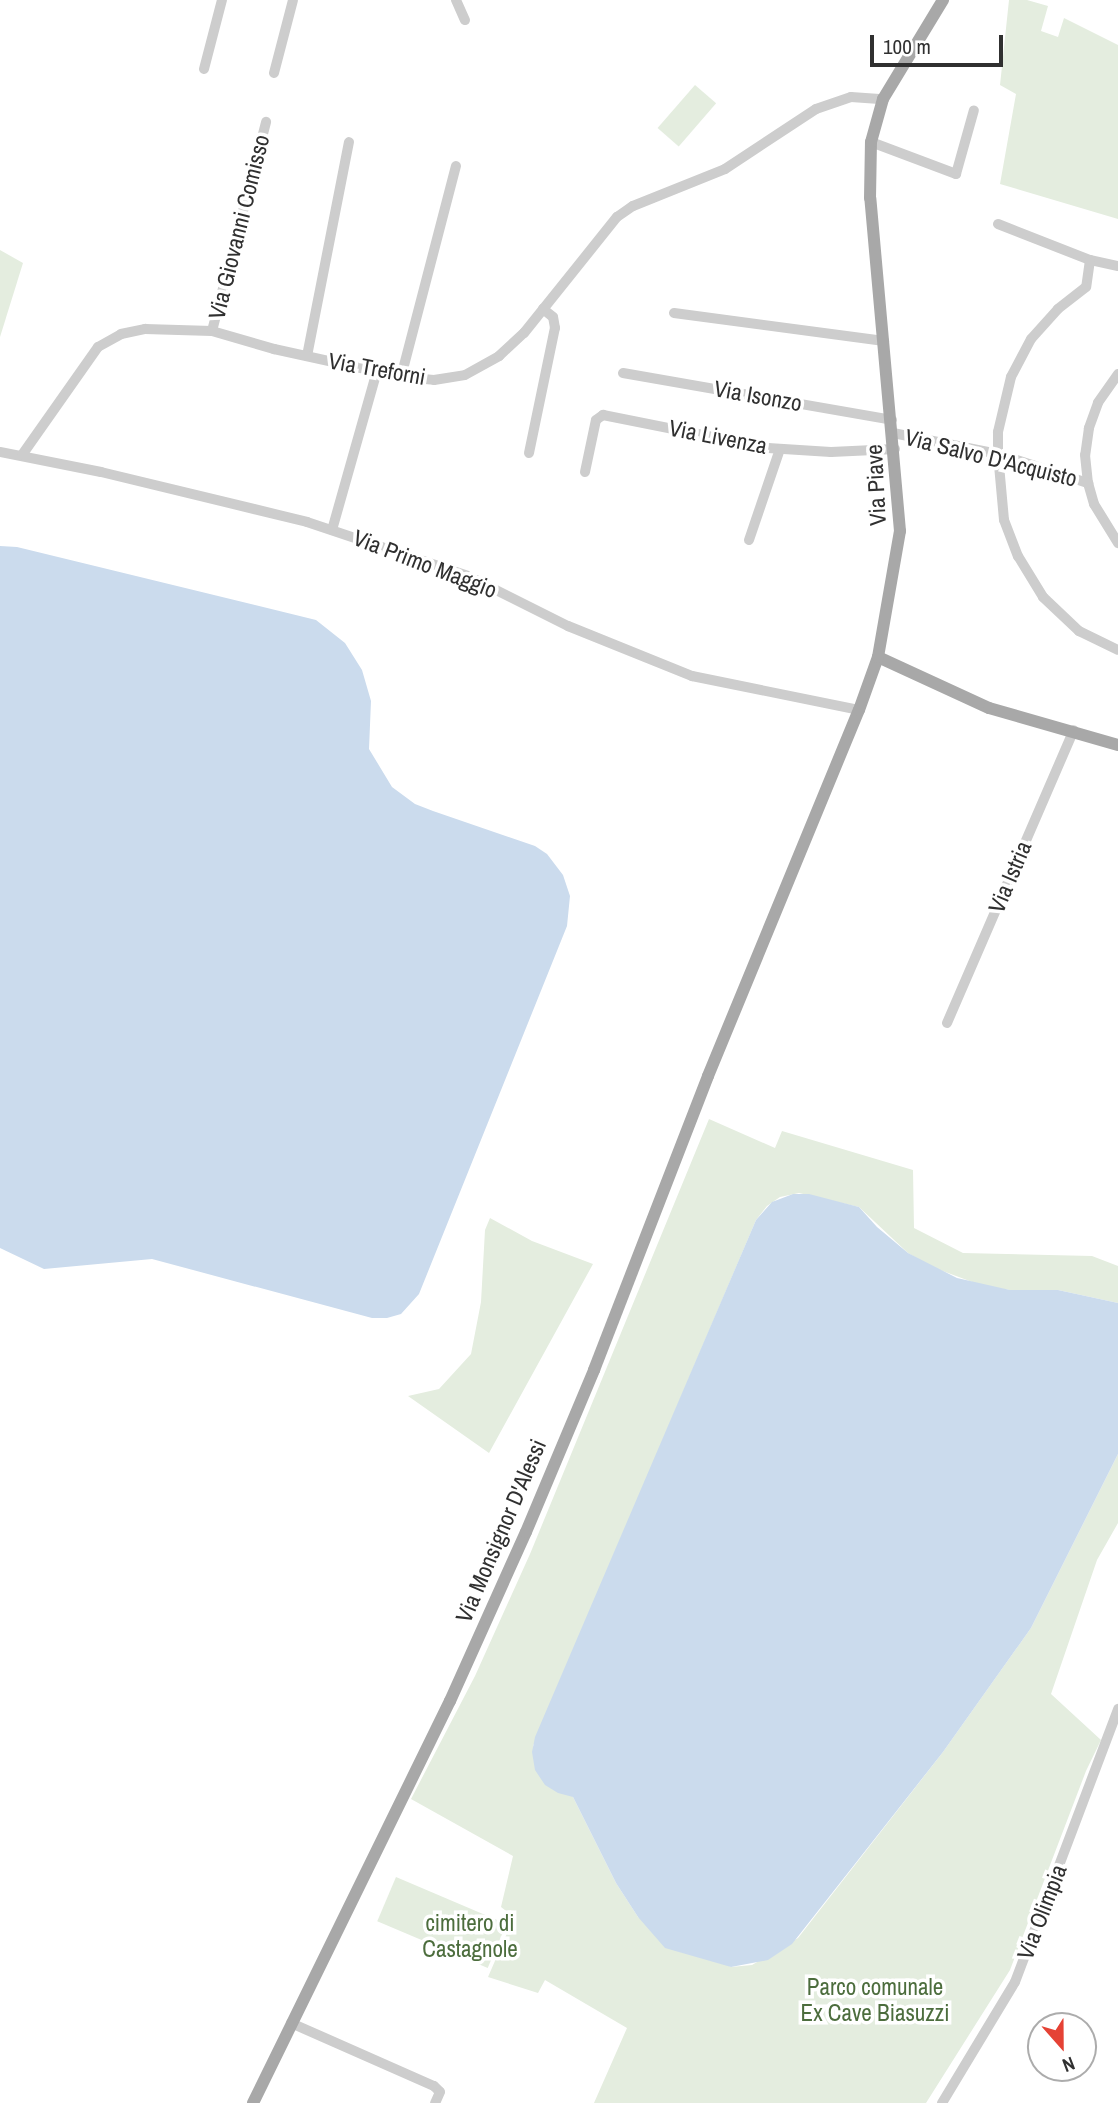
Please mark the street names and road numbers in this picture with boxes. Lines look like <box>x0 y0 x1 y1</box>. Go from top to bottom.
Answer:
street label: Via Giovanni Comisso <box>203 132 275 322</box>
street label: Via Treforni <box>326 347 428 391</box>
street label: Via Isonzo <box>712 375 804 417</box>
street label: Via Livenza <box>667 414 769 460</box>
street label: Via Salvo D'Acquisto <box>902 423 1080 493</box>
street label: Via Piave <box>860 444 892 526</box>
street label: Via Primo Maggio <box>349 524 501 604</box>
street label: Via Istria <box>983 837 1037 917</box>
street label: Via Monsignor D'Alessi <box>450 1435 552 1627</box>
street label: Via Olimpia <box>1011 1861 1073 1963</box>

